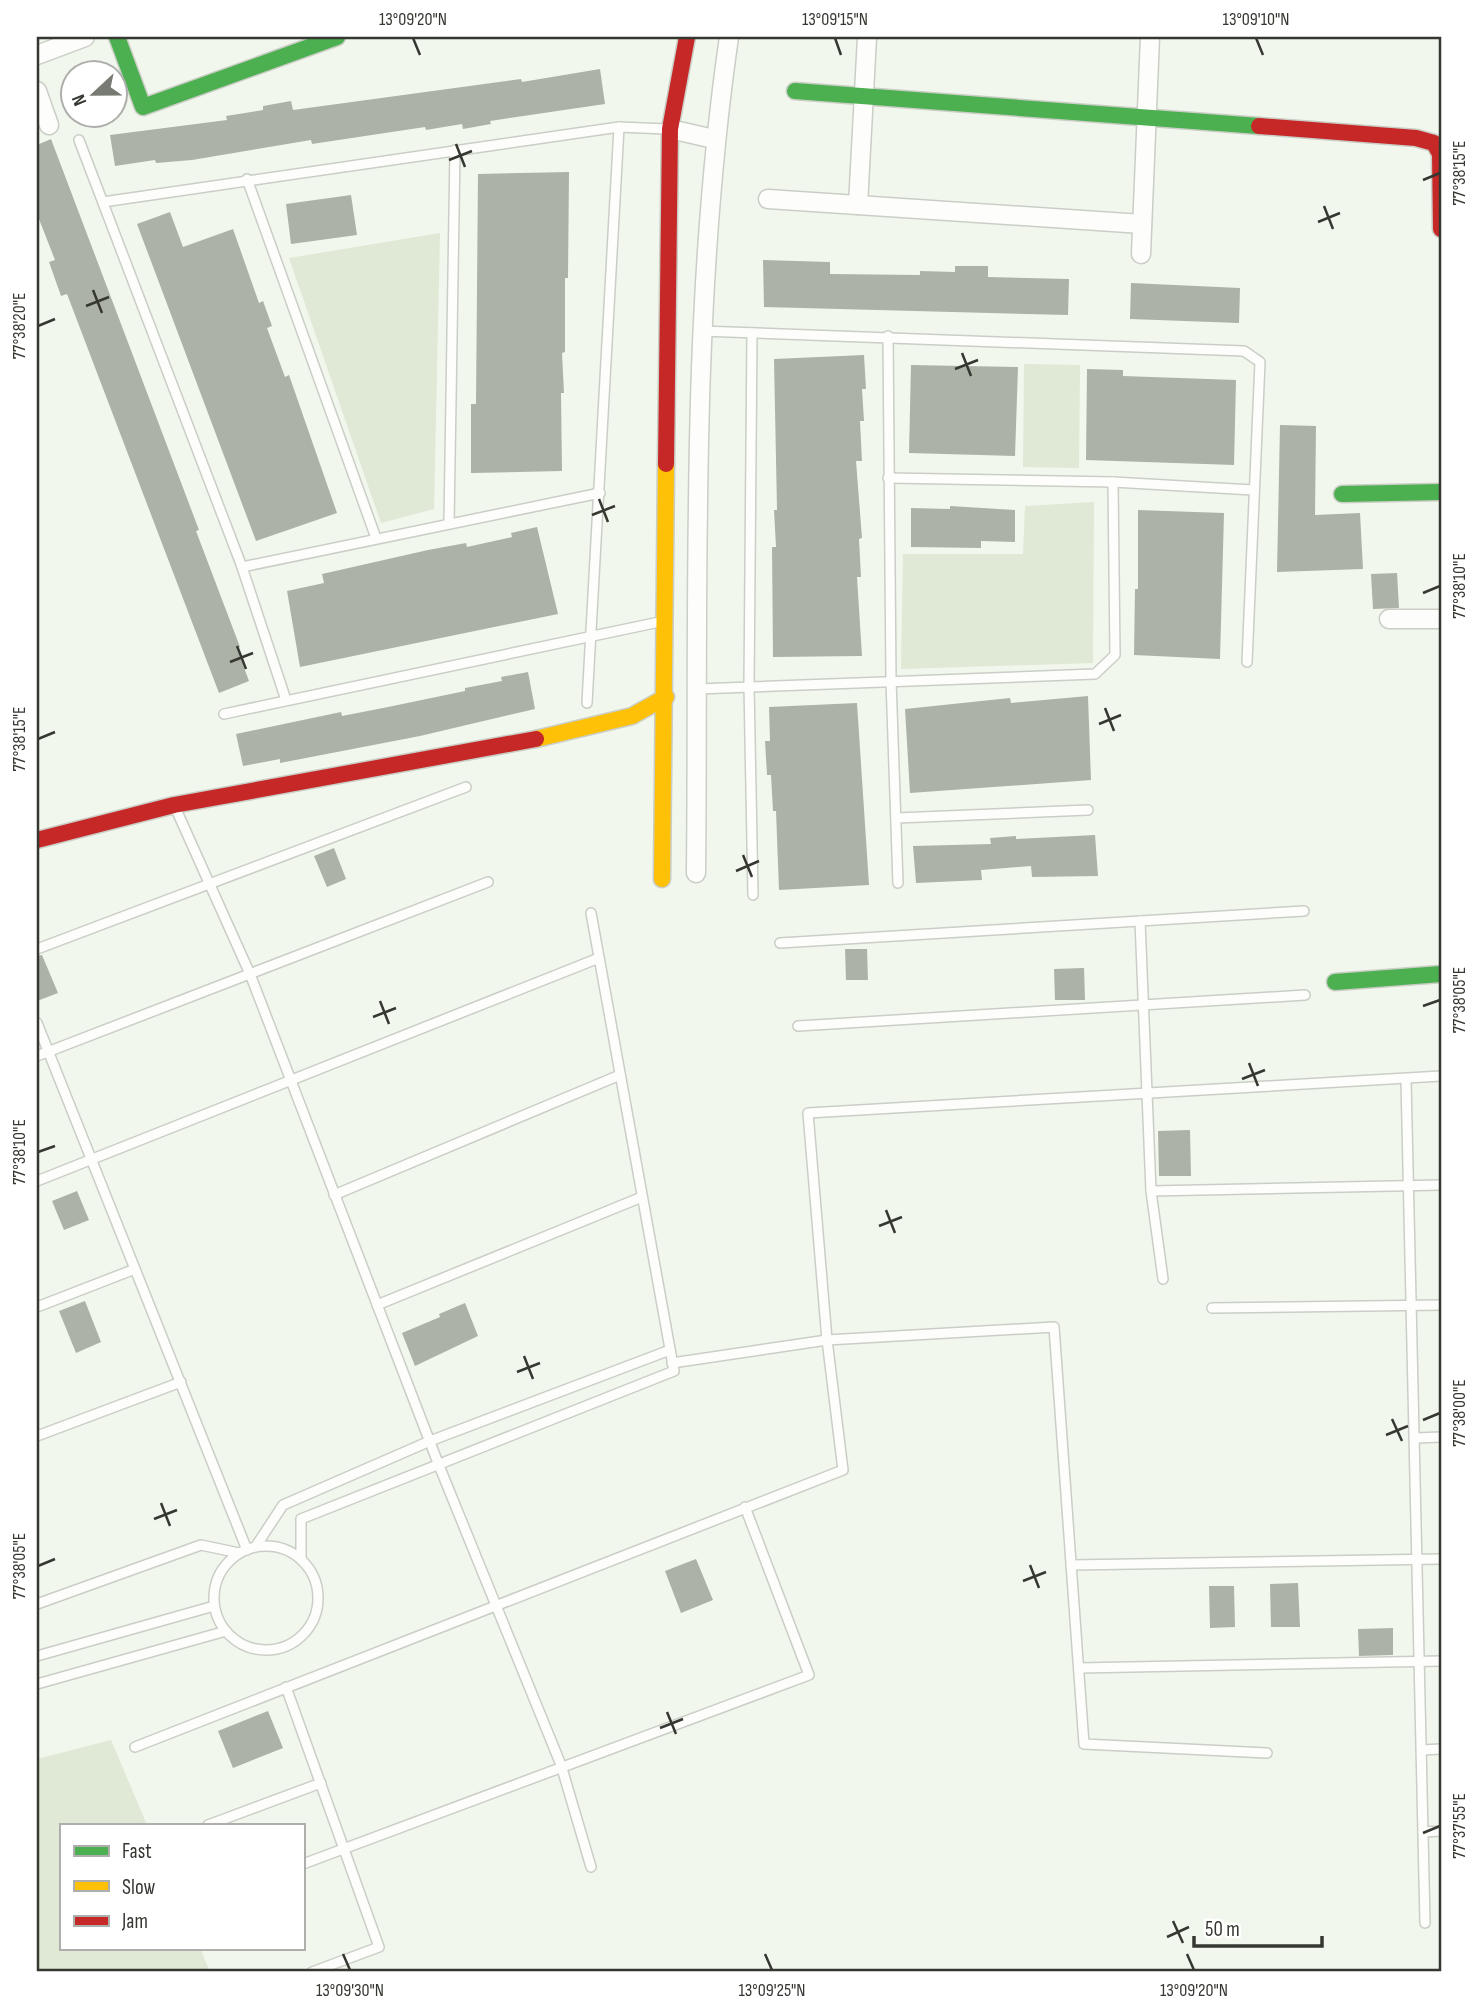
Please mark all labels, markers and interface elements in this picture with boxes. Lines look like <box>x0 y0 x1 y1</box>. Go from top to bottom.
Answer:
text: 13°09'20"N <box>379 9 447 30</box>
text: 13°09'15"N <box>802 9 868 30</box>
text: 13°09'10"N <box>1223 9 1289 30</box>
north arrow <box>60 60 130 130</box>
text: N <box>67 91 92 109</box>
text: 77°38'15"E <box>1449 141 1470 205</box>
text: 77°38'20"E <box>9 293 30 359</box>
text: 77°38'10"E <box>1449 553 1470 619</box>
text: 77°38'15"E <box>9 707 30 771</box>
text: 77°38'05"E <box>1449 967 1470 1033</box>
text: 77°38'10"E <box>9 1119 30 1185</box>
text: 77°38'00"E <box>1449 1379 1470 1447</box>
text: 77°38'05"E <box>9 1533 30 1599</box>
text: 77°37'55"E <box>1449 1793 1470 1859</box>
legend <box>60 1824 304 1950</box>
text: Fast <box>122 1839 152 1864</box>
text: Slow <box>122 1875 156 1900</box>
scale bar <box>1194 1904 1322 1948</box>
text: Jam <box>121 1909 148 1934</box>
text: 50 m <box>1205 1917 1240 1942</box>
text: 13°09'30"N <box>316 1980 384 2001</box>
text: 13°09'25"N <box>738 1980 806 2001</box>
text: 13°09'20"N <box>1160 1980 1228 2001</box>

